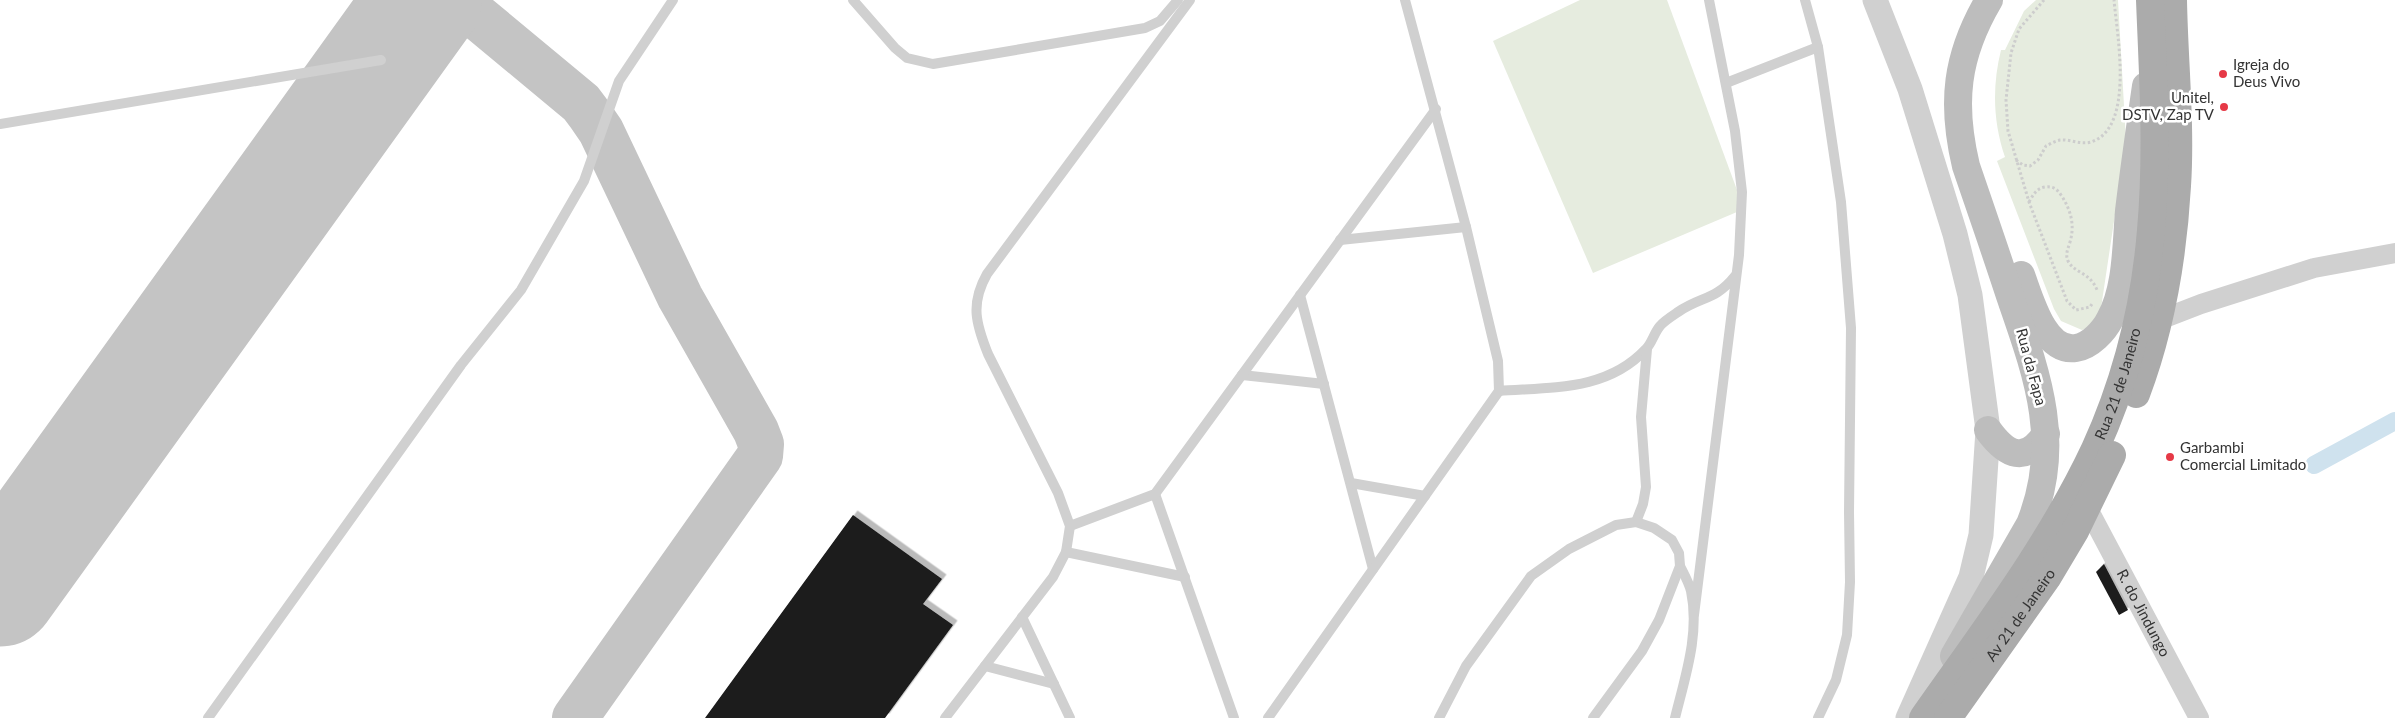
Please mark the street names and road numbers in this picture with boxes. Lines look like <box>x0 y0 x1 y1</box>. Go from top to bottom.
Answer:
street label: Rua da Fapa <box>2013 326 2051 407</box>
street label: Rua 21 de Janeiro <box>2090 326 2144 442</box>
street label: Av 21 de Janeiro <box>1981 565 2058 664</box>
street label: R. do Jindungo <box>2114 566 2175 659</box>

